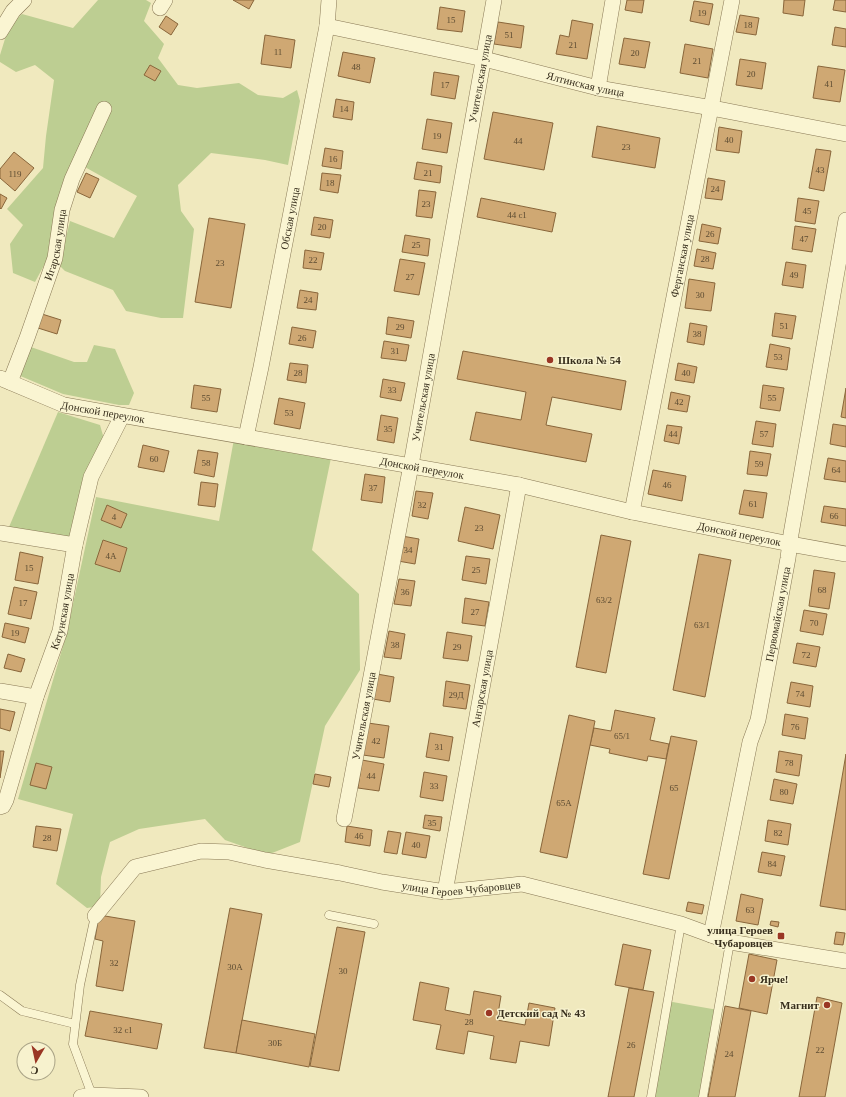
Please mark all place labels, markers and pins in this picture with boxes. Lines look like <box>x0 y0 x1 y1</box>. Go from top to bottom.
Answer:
place label: Школа № 54 <box>558 354 621 366</box>
marker: Школа № 54 <box>545 355 555 365</box>
place label: улица Героев Чубаровцев <box>707 924 773 949</box>
marker: улица Героев Чубаровцев <box>776 931 786 941</box>
place label: Ярче! <box>760 973 789 985</box>
marker: Ярче! <box>747 974 757 984</box>
place label: Магнит <box>780 999 820 1011</box>
marker: Магнит <box>822 1000 832 1010</box>
place label: Детский сад № 43 <box>497 1007 586 1019</box>
marker: Детский сад № 43 <box>484 1008 494 1018</box>

